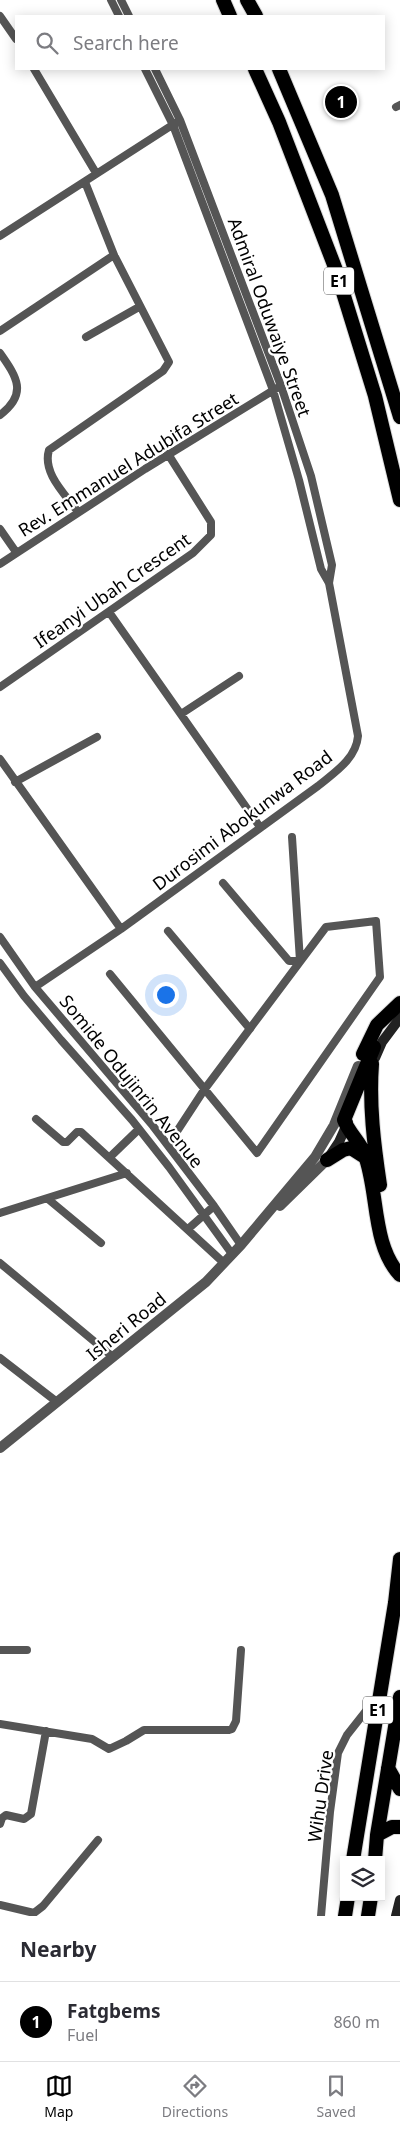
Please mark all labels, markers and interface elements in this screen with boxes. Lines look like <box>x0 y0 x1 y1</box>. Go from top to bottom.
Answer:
search box <box>15 15 385 70</box>
icon: search <box>33 29 61 57</box>
text: Search here <box>73 30 179 56</box>
pin: 1 <box>325 83 357 121</box>
street label: Admiral Oduwaiye Street <box>223 214 317 420</box>
road number: E1 <box>324 268 354 294</box>
street label: Rev. Emmanuel Adubifa Street <box>13 386 243 542</box>
street label: Ifeanyi Ubah Crescent <box>29 527 195 653</box>
street label: Durosimi Abokunwa Road <box>147 744 337 896</box>
your location <box>153 982 179 1008</box>
street label: Somide Odujinrin Avenue <box>55 990 209 1172</box>
street label: Isheri Road <box>81 1286 171 1366</box>
road number: E1 <box>363 1696 393 1724</box>
street label: Wihu Drive <box>302 1748 338 1844</box>
map controls <box>340 1856 385 1901</box>
button: layers <box>340 1856 385 1901</box>
text: Nearby <box>20 1935 96 1963</box>
text: Fatgbems <box>67 1998 160 2024</box>
text: 1 <box>31 2011 41 2033</box>
text: 860 m <box>333 2011 380 2033</box>
text: Fuel <box>67 2024 98 2046</box>
tab: Map <box>44 2072 73 2121</box>
tab: Directions <box>162 2072 228 2121</box>
tab: Saved <box>317 2072 356 2121</box>

